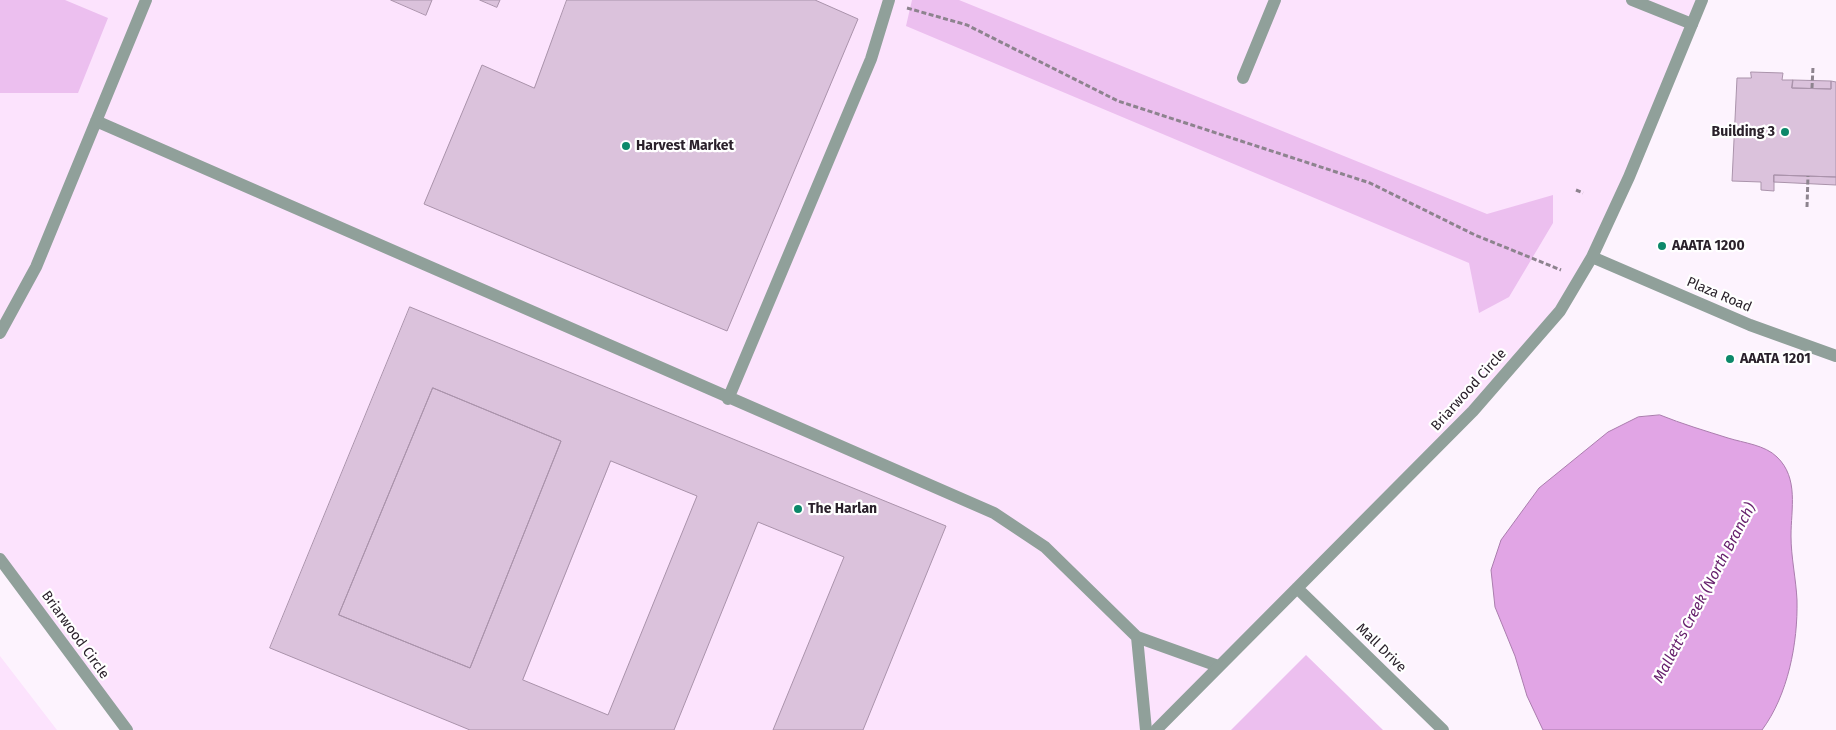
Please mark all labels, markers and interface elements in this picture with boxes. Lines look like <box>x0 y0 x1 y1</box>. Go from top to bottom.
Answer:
place label: Building 3 <box>1712 124 1775 140</box>
marker: Building 3 <box>1779 126 1791 138</box>
place label: Harvest Market <box>636 138 734 154</box>
marker: Harvest Market <box>620 140 632 152</box>
place label: AAATA 1200 <box>1672 238 1745 254</box>
marker: AAATA 1200 <box>1656 240 1668 252</box>
street label: Plaza Road <box>1684 274 1754 316</box>
street label: Briarwood Circle <box>1428 346 1510 434</box>
place label: AAATA 1201 <box>1740 351 1811 367</box>
marker: AAATA 1201 <box>1724 353 1736 365</box>
water label: Mallett's Creek (North Branch) <box>1650 500 1760 686</box>
place label: The Harlan <box>808 501 877 517</box>
marker: The Harlan <box>792 503 804 515</box>
street label: Briarwood Circle <box>37 588 113 682</box>
street label: Mall Drive <box>1352 620 1410 676</box>

